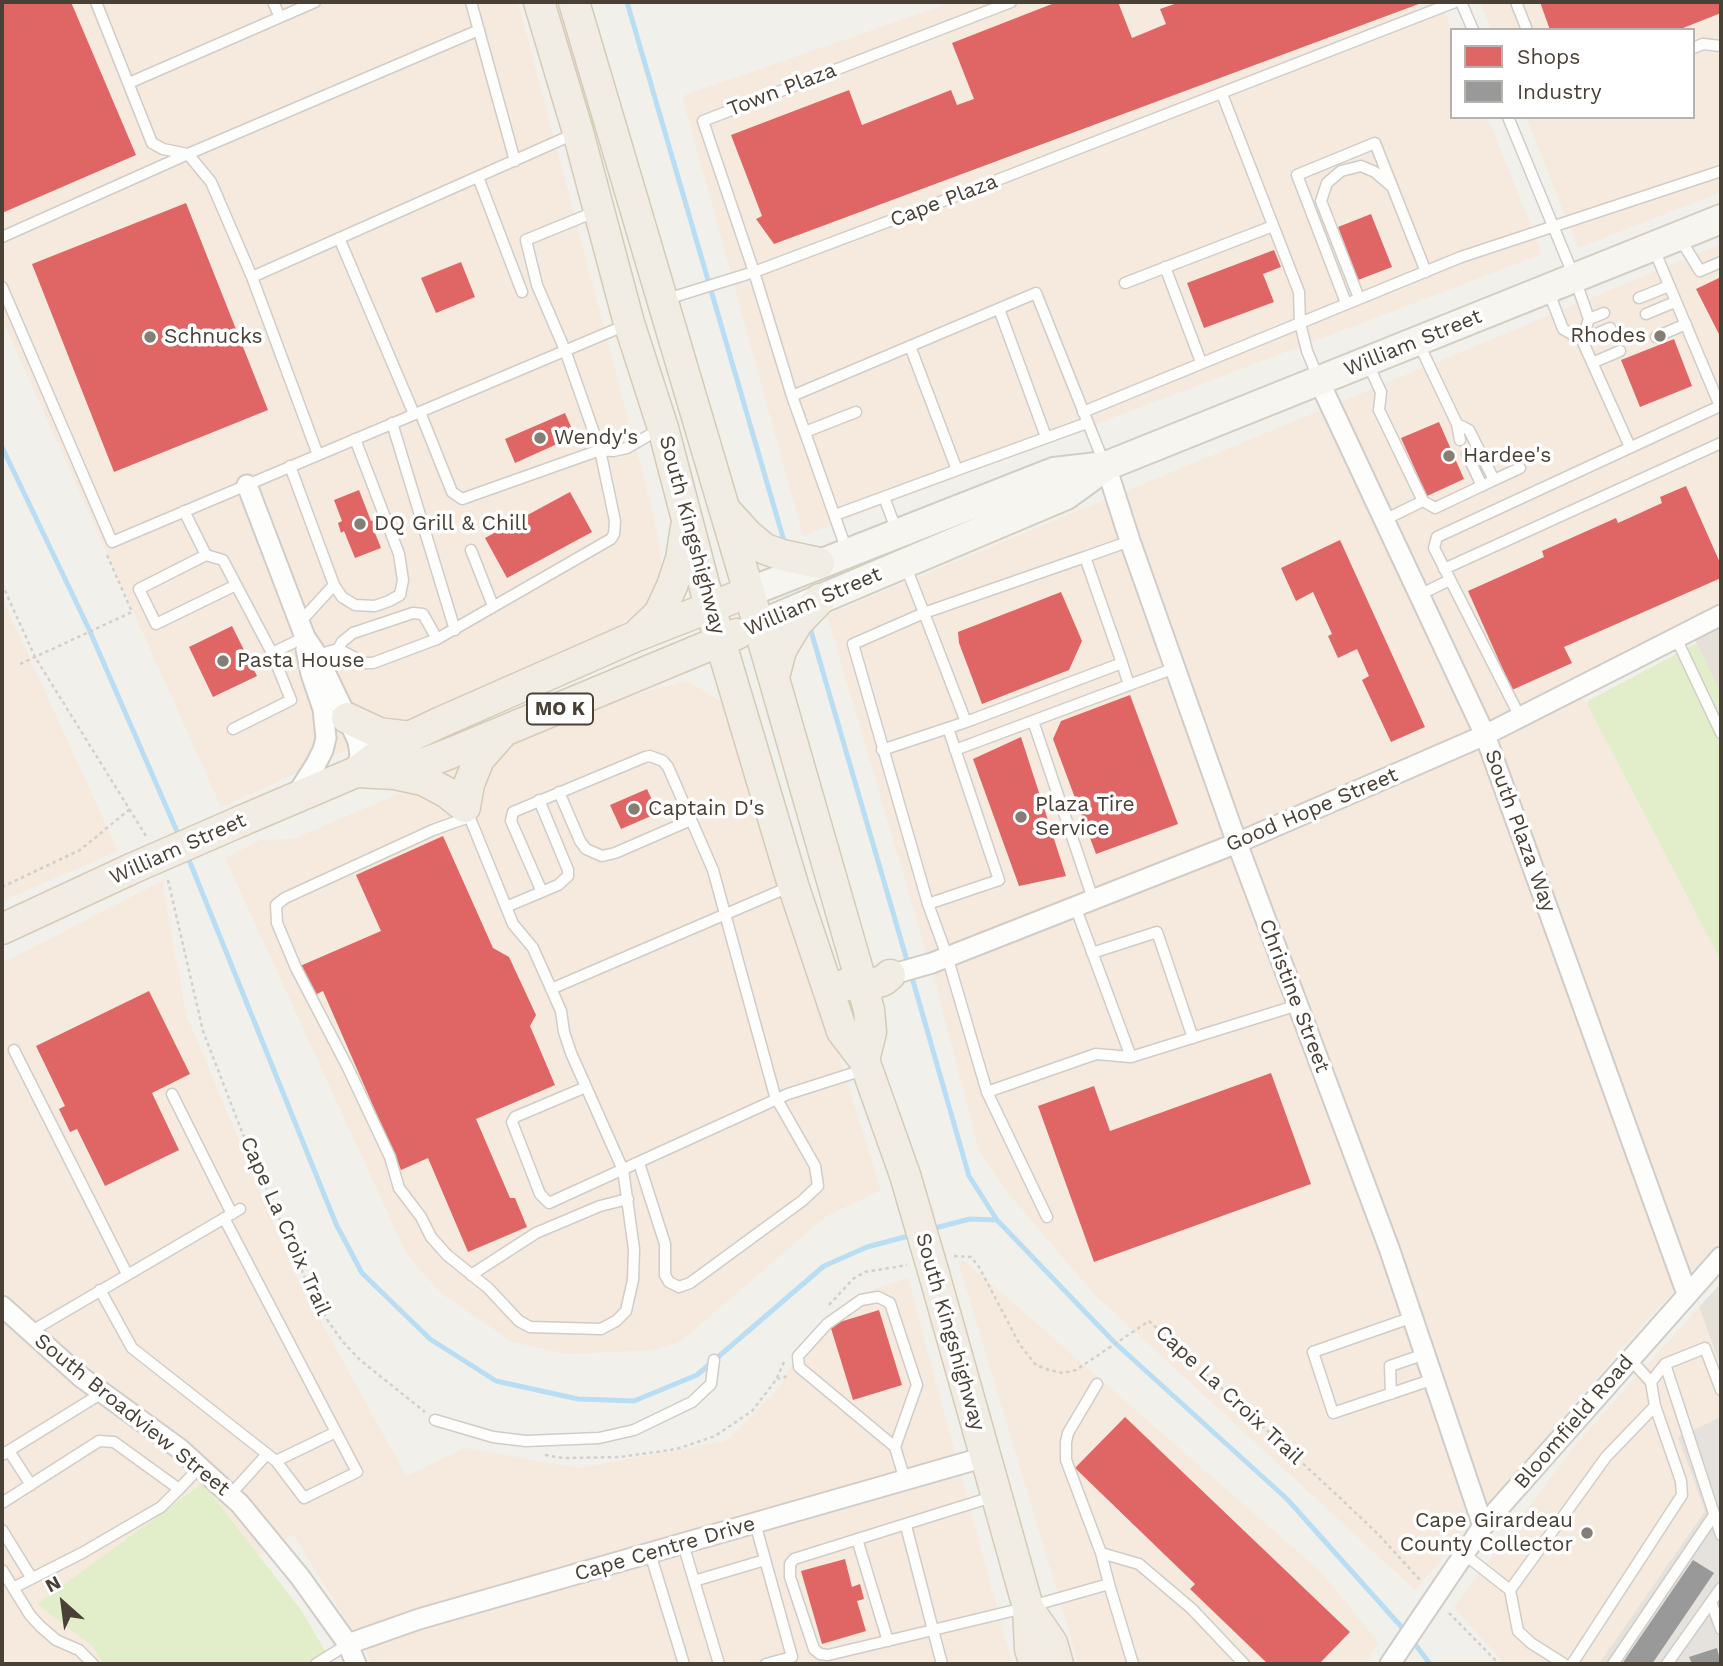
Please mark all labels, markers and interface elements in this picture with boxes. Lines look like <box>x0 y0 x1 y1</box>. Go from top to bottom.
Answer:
legend <box>1450 28 1695 119</box>
text: Shops <box>1517 44 1580 69</box>
street label: Town Plaza <box>724 58 840 122</box>
text: Industry <box>1517 79 1602 104</box>
street label: Cape Plaza <box>887 169 1001 233</box>
street label: William Street <box>1340 304 1486 382</box>
place label: Rhodes <box>1570 323 1646 349</box>
place label: Schnucks <box>164 324 263 350</box>
marker: Rhodes <box>1652 328 1668 344</box>
marker: Schnucks <box>142 329 158 345</box>
place label: Wendy's <box>554 425 638 451</box>
marker: Wendy's <box>532 430 548 446</box>
street label: South Kingshighway <box>653 433 731 637</box>
place label: Hardee's <box>1463 443 1551 469</box>
marker: Hardee's <box>1441 448 1457 464</box>
place label: DQ Grill & Chill <box>374 511 527 537</box>
marker: DQ Grill & Chill <box>352 516 368 532</box>
street label: William Street <box>741 562 885 642</box>
place label: Pasta House <box>237 648 365 674</box>
marker: Pasta House <box>215 653 231 669</box>
road number: MO K <box>527 694 593 724</box>
street label: South Plaza Way <box>1479 746 1561 916</box>
street label: Good Hope Street <box>1222 762 1402 858</box>
place label: Plaza Tire Service <box>1035 792 1135 842</box>
place label: Captain D's <box>648 796 765 822</box>
marker: Captain D's <box>626 801 642 817</box>
street label: William Street <box>106 808 250 890</box>
marker: Plaza Tire Service <box>1013 809 1029 825</box>
street label: Christine Street <box>1253 916 1335 1076</box>
street label: Cape La Croix Trail <box>234 1133 336 1319</box>
street label: South Kingshighway <box>910 1230 990 1434</box>
street label: Cape La Croix Trail <box>1150 1320 1308 1470</box>
street label: South Broadview Street <box>29 1328 235 1502</box>
street label: Bloomfield Road <box>1509 1350 1639 1494</box>
place label: Cape Girardeau County Collector <box>1400 1508 1573 1558</box>
street label: Cape Centre Drive <box>572 1511 758 1587</box>
marker: Cape Girardeau County Collector <box>1579 1525 1595 1541</box>
north arrow <box>28 1568 98 1638</box>
text: N <box>41 1571 65 1597</box>

